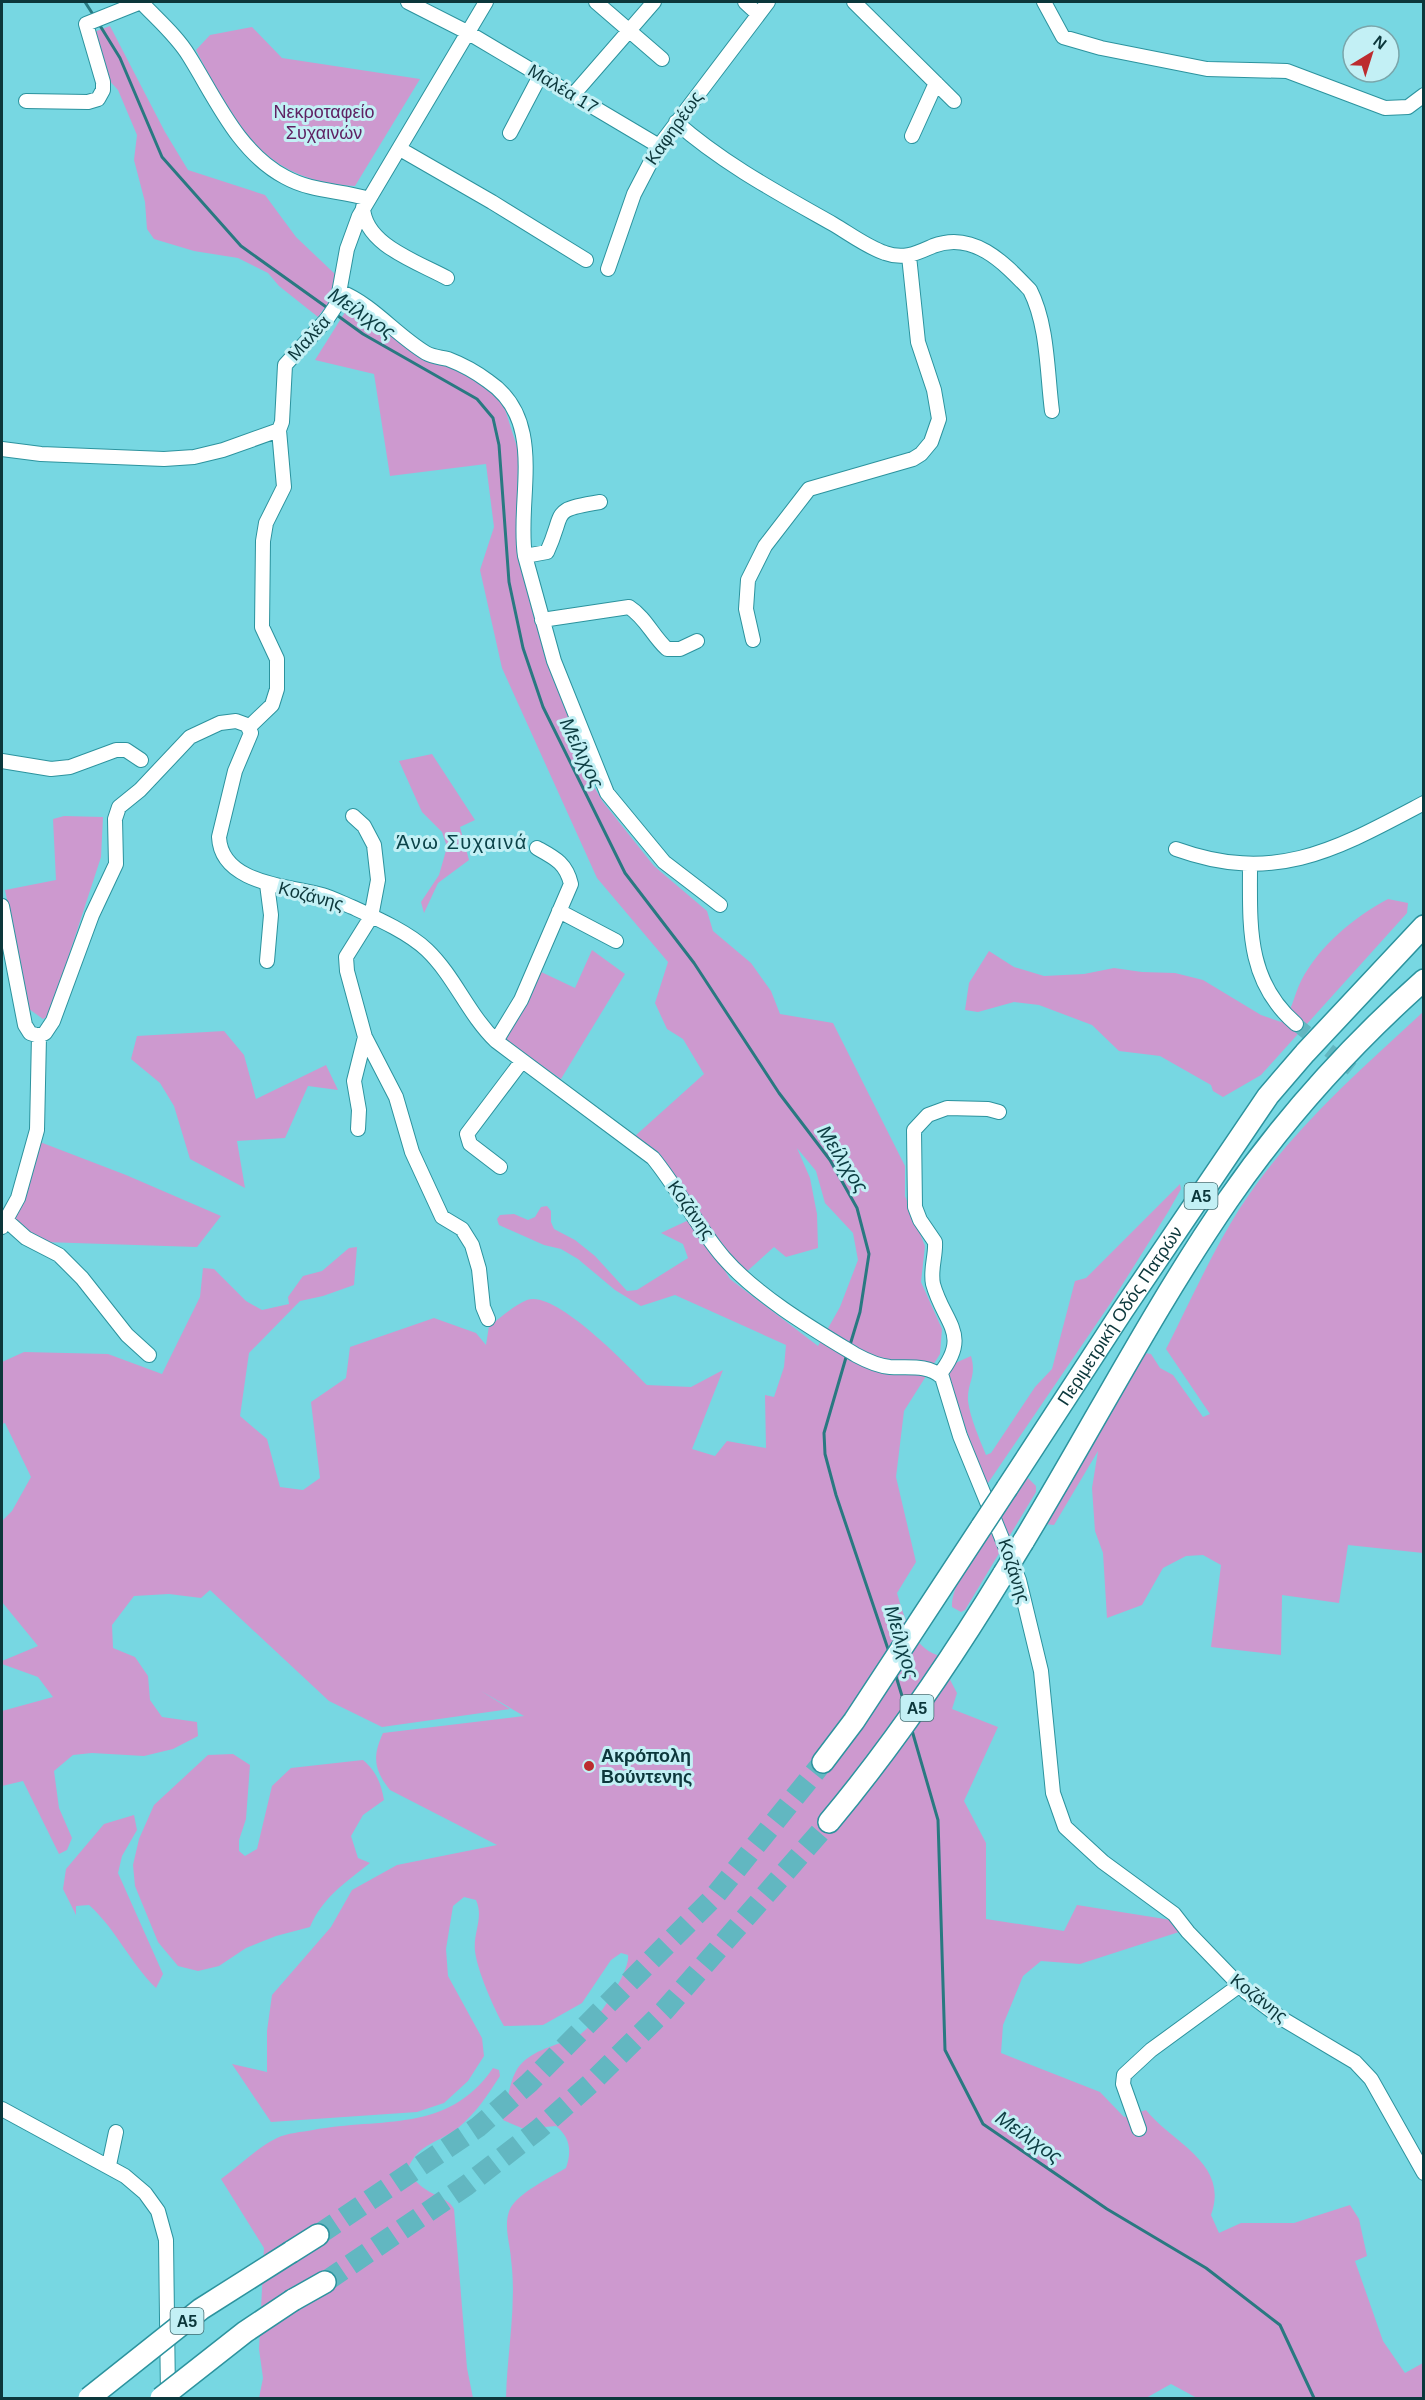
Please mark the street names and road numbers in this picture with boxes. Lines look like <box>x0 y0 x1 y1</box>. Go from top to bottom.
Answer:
street label: Μαλέα 17 <box>524 60 602 118</box>
street label: Καφηρέως <box>641 87 707 168</box>
street label: Μαλέα <box>284 312 334 364</box>
street label: Κοζάνης <box>276 878 346 914</box>
street label: Κοζάνης <box>664 1177 718 1243</box>
road number: Α5 <box>1184 1183 1218 1209</box>
street label: Περιμετρική Οδός Πατρών <box>1054 1223 1187 1409</box>
street label: Κοζάνης <box>994 1536 1034 1606</box>
road number: Α5 <box>900 1695 934 1721</box>
street label: Κοζάνης <box>1227 1970 1292 2027</box>
road number: Α5 <box>170 2308 204 2334</box>

